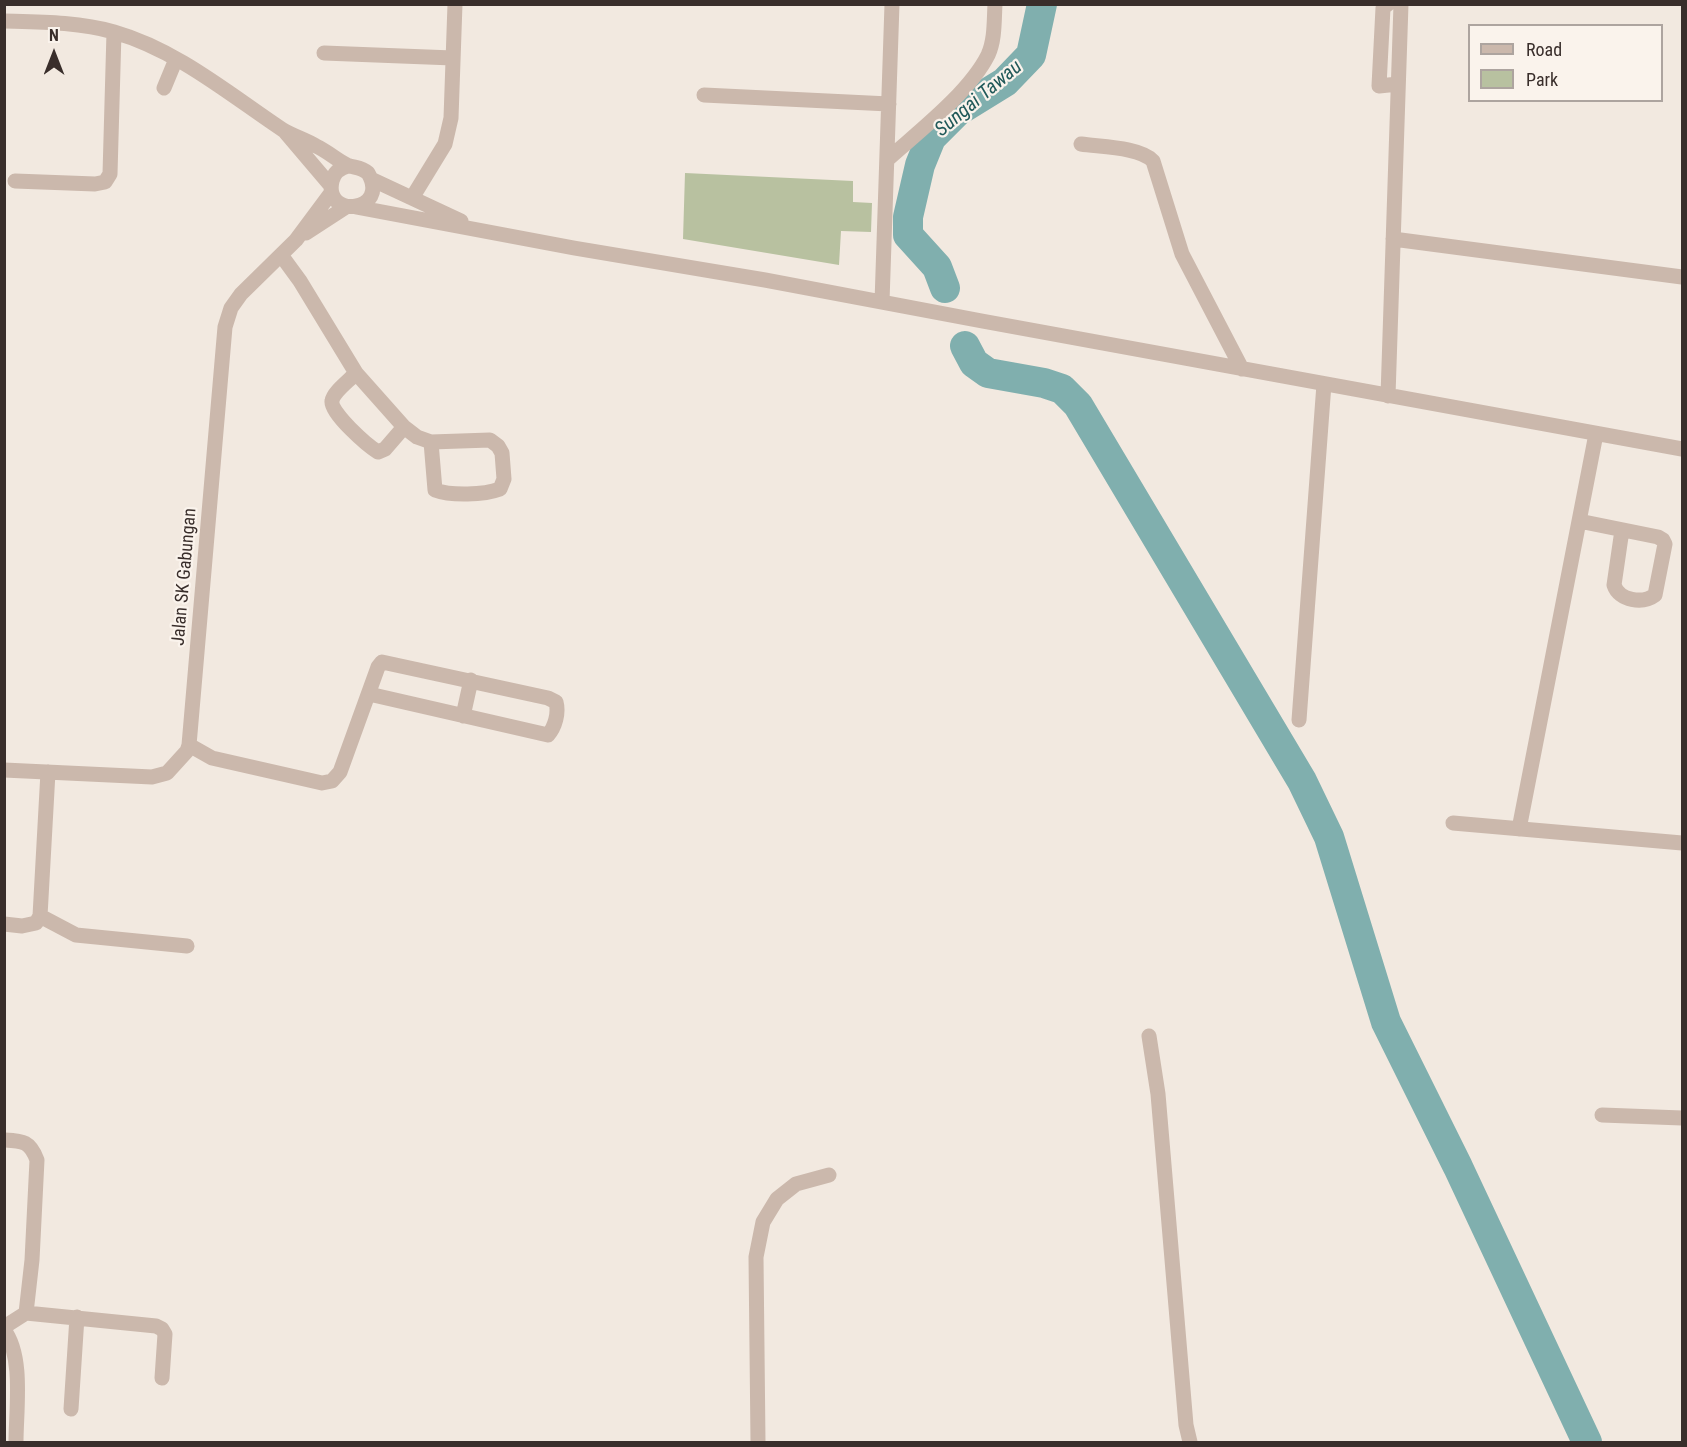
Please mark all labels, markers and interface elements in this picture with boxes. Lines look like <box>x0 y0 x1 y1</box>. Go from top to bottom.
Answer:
north arrow <box>24 24 84 84</box>
legend <box>1468 24 1663 102</box>
text: N <box>49 26 59 45</box>
text: Road <box>1526 39 1562 60</box>
water label: Sungai Tawau <box>931 56 1027 142</box>
text: Park <box>1526 69 1558 90</box>
street label: Jalan SK Gabungan <box>168 507 202 647</box>

